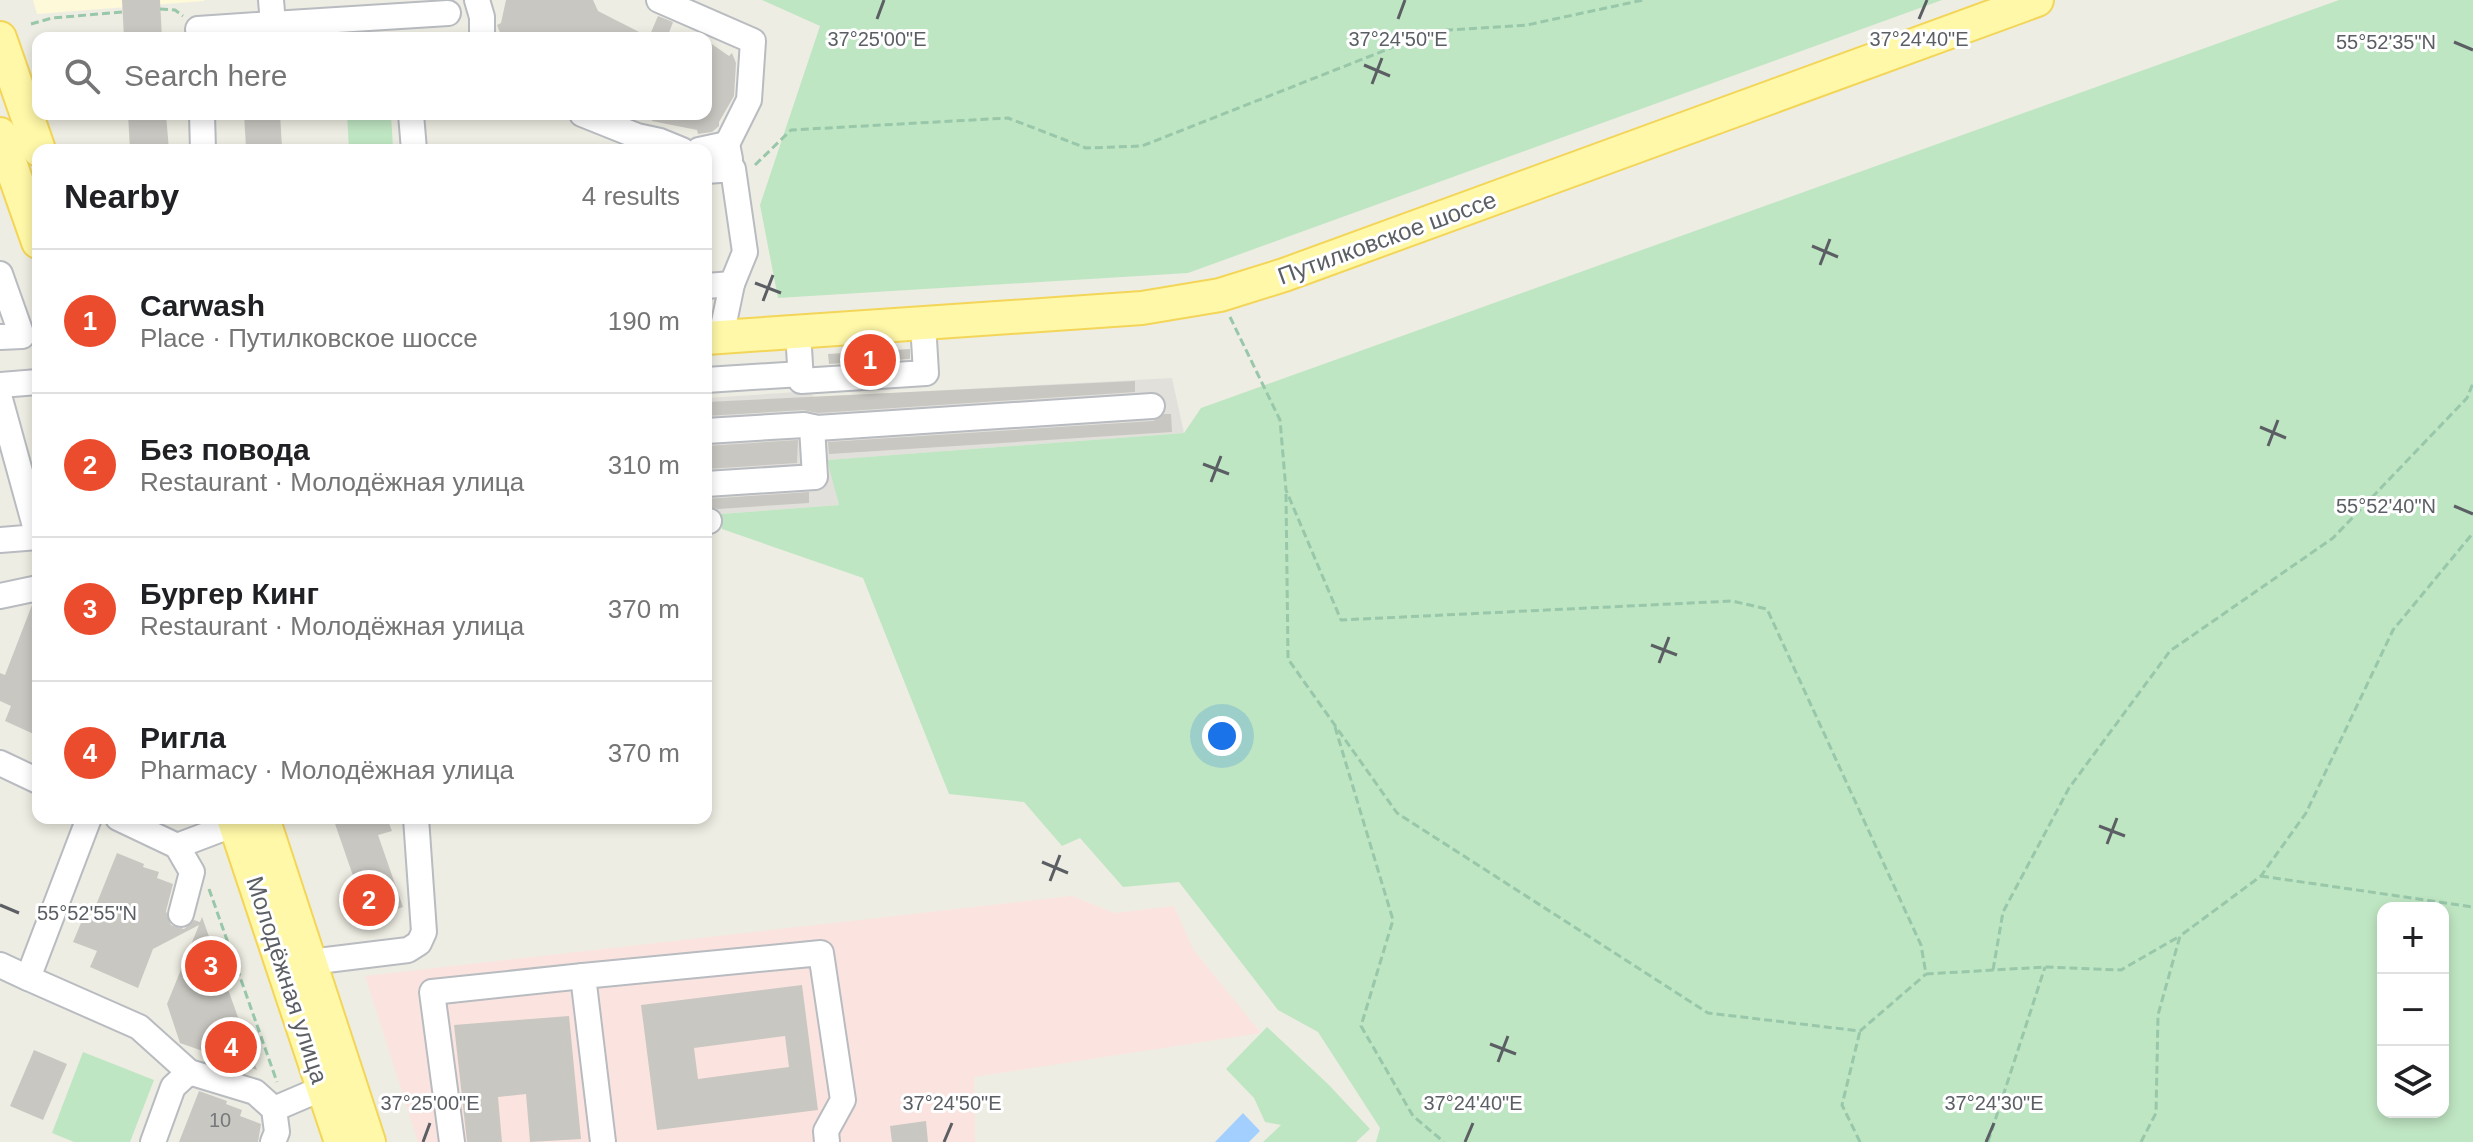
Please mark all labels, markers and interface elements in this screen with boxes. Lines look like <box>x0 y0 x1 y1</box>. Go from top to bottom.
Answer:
text: 37°25'00"E <box>828 28 927 50</box>
text: 37°24'50"E <box>1349 28 1448 50</box>
text: 37°24'40"E <box>1870 28 1969 50</box>
text: 55°52'35"N <box>2336 31 2436 53</box>
search box <box>32 32 712 120</box>
icon: search <box>60 54 104 98</box>
text: Search here <box>124 59 287 92</box>
text: Nearby <box>64 177 179 215</box>
text: 4 results <box>582 181 680 211</box>
street label: Путилковское шоссе <box>1274 185 1500 290</box>
text: Carwash <box>140 289 265 322</box>
text: 1 <box>83 306 97 336</box>
text: 190 m <box>608 306 680 336</box>
text: Place · Путилковское шоссе <box>140 323 478 353</box>
pin: 1 <box>844 330 896 390</box>
text: Без повода <box>140 433 310 466</box>
text: 2 <box>83 450 97 480</box>
text: 310 m <box>608 450 680 480</box>
text: Restaurant · Молодёжная улица <box>140 467 524 497</box>
text: 55°52'40"N <box>2336 495 2436 517</box>
text: Бургер Кинг <box>140 577 319 610</box>
text: 3 <box>83 594 97 624</box>
text: 370 m <box>608 594 680 624</box>
text: Restaurant · Молодёжная улица <box>140 611 524 641</box>
your location <box>1202 716 1242 756</box>
text: Ригла <box>140 721 226 754</box>
text: 4 <box>83 738 97 768</box>
text: 370 m <box>608 738 680 768</box>
text: Pharmacy · Молодёжная улица <box>140 755 514 785</box>
pin: 2 <box>343 870 395 930</box>
street label: Молодёжная улица <box>241 873 334 1087</box>
text: 55°52'55"N <box>37 902 137 924</box>
map controls <box>2377 902 2449 1118</box>
button: + <box>2377 902 2449 974</box>
pin: 3 <box>185 936 237 996</box>
button: − <box>2377 974 2449 1046</box>
pin: 4 <box>205 1017 257 1077</box>
button: layers <box>2377 1046 2449 1118</box>
text: 37°25'00"E <box>381 1092 480 1114</box>
text: 37°24'50"E <box>903 1092 1002 1114</box>
text: 37°24'40"E <box>1424 1092 1523 1114</box>
text: 37°24'30"E <box>1945 1092 2044 1114</box>
house number: 10 <box>209 1109 231 1131</box>

